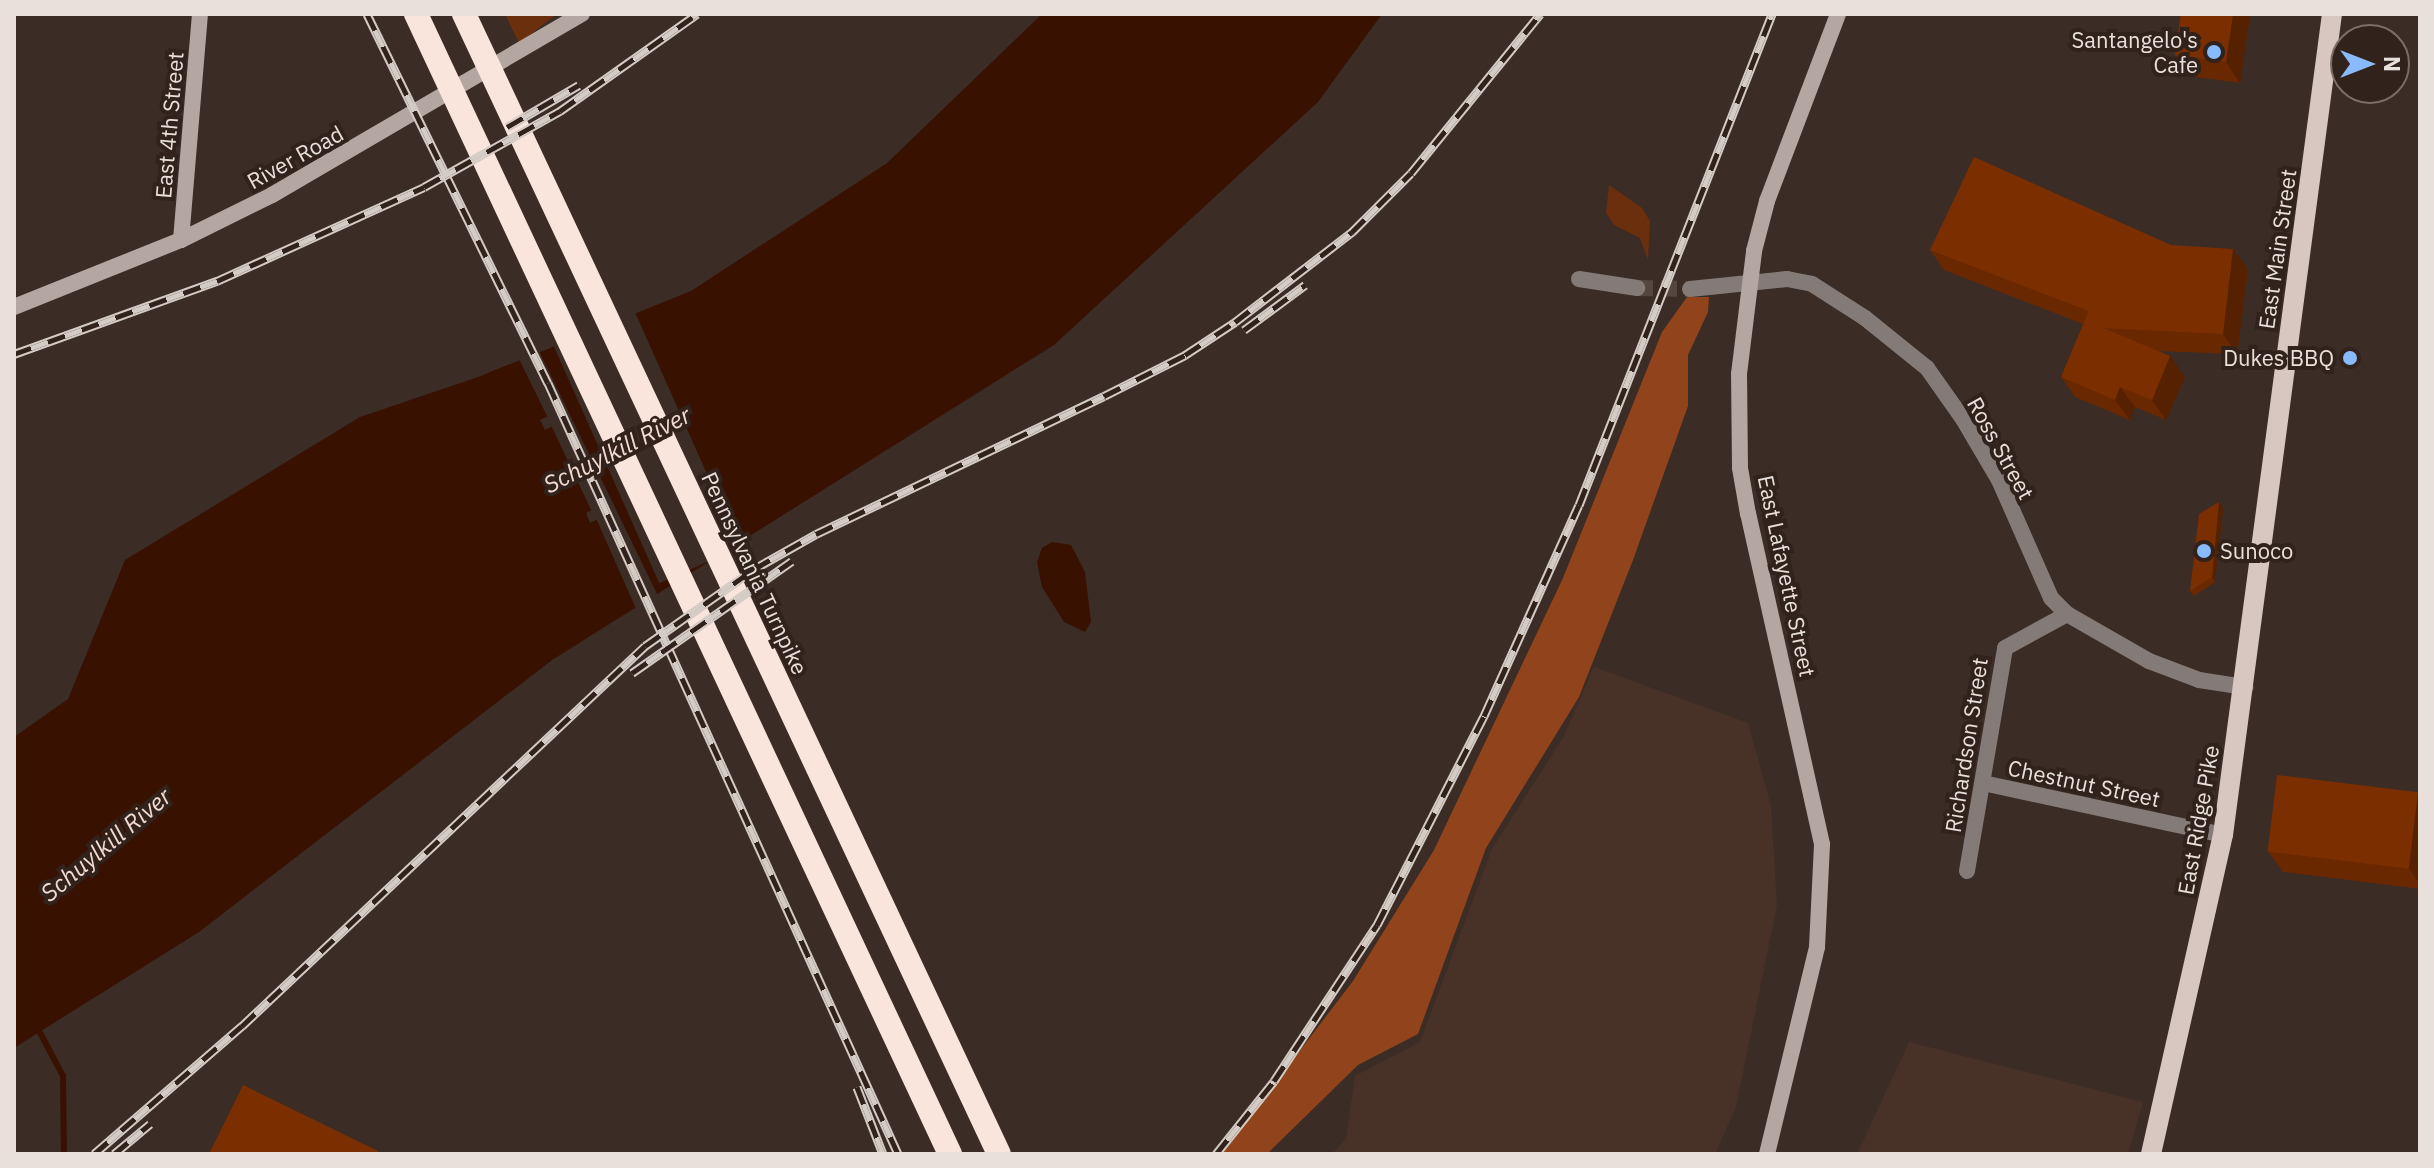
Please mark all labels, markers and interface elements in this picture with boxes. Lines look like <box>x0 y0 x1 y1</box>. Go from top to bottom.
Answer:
north arrow <box>2330 24 2410 104</box>
place label: Santangelo's Cafe <box>2072 26 2198 78</box>
marker: Santangelo's Cafe <box>2205 43 2223 61</box>
street label: East 4th Street <box>149 51 189 199</box>
text: N <box>2378 56 2407 72</box>
street label: River Road <box>242 120 348 194</box>
street label: East Main Street <box>2253 167 2301 331</box>
place label: Dukes BBQ <box>2223 345 2334 371</box>
marker: Dukes BBQ <box>2341 349 2359 367</box>
street label: Ross Street <box>1962 392 2040 504</box>
water label: Schuylkill River <box>539 401 695 499</box>
street label: Pennsylvania Turnpike <box>696 468 814 678</box>
street label: East Lafayette Street <box>1753 473 1821 679</box>
place label: Sunoco <box>2220 538 2293 564</box>
marker: Sunoco <box>2195 542 2213 560</box>
street label: Richardson Street <box>1939 656 1993 834</box>
street label: East Ridge Pike <box>2172 743 2224 897</box>
street label: Chestnut Street <box>2006 754 2162 812</box>
water label: Schuylkill River <box>35 782 177 908</box>

